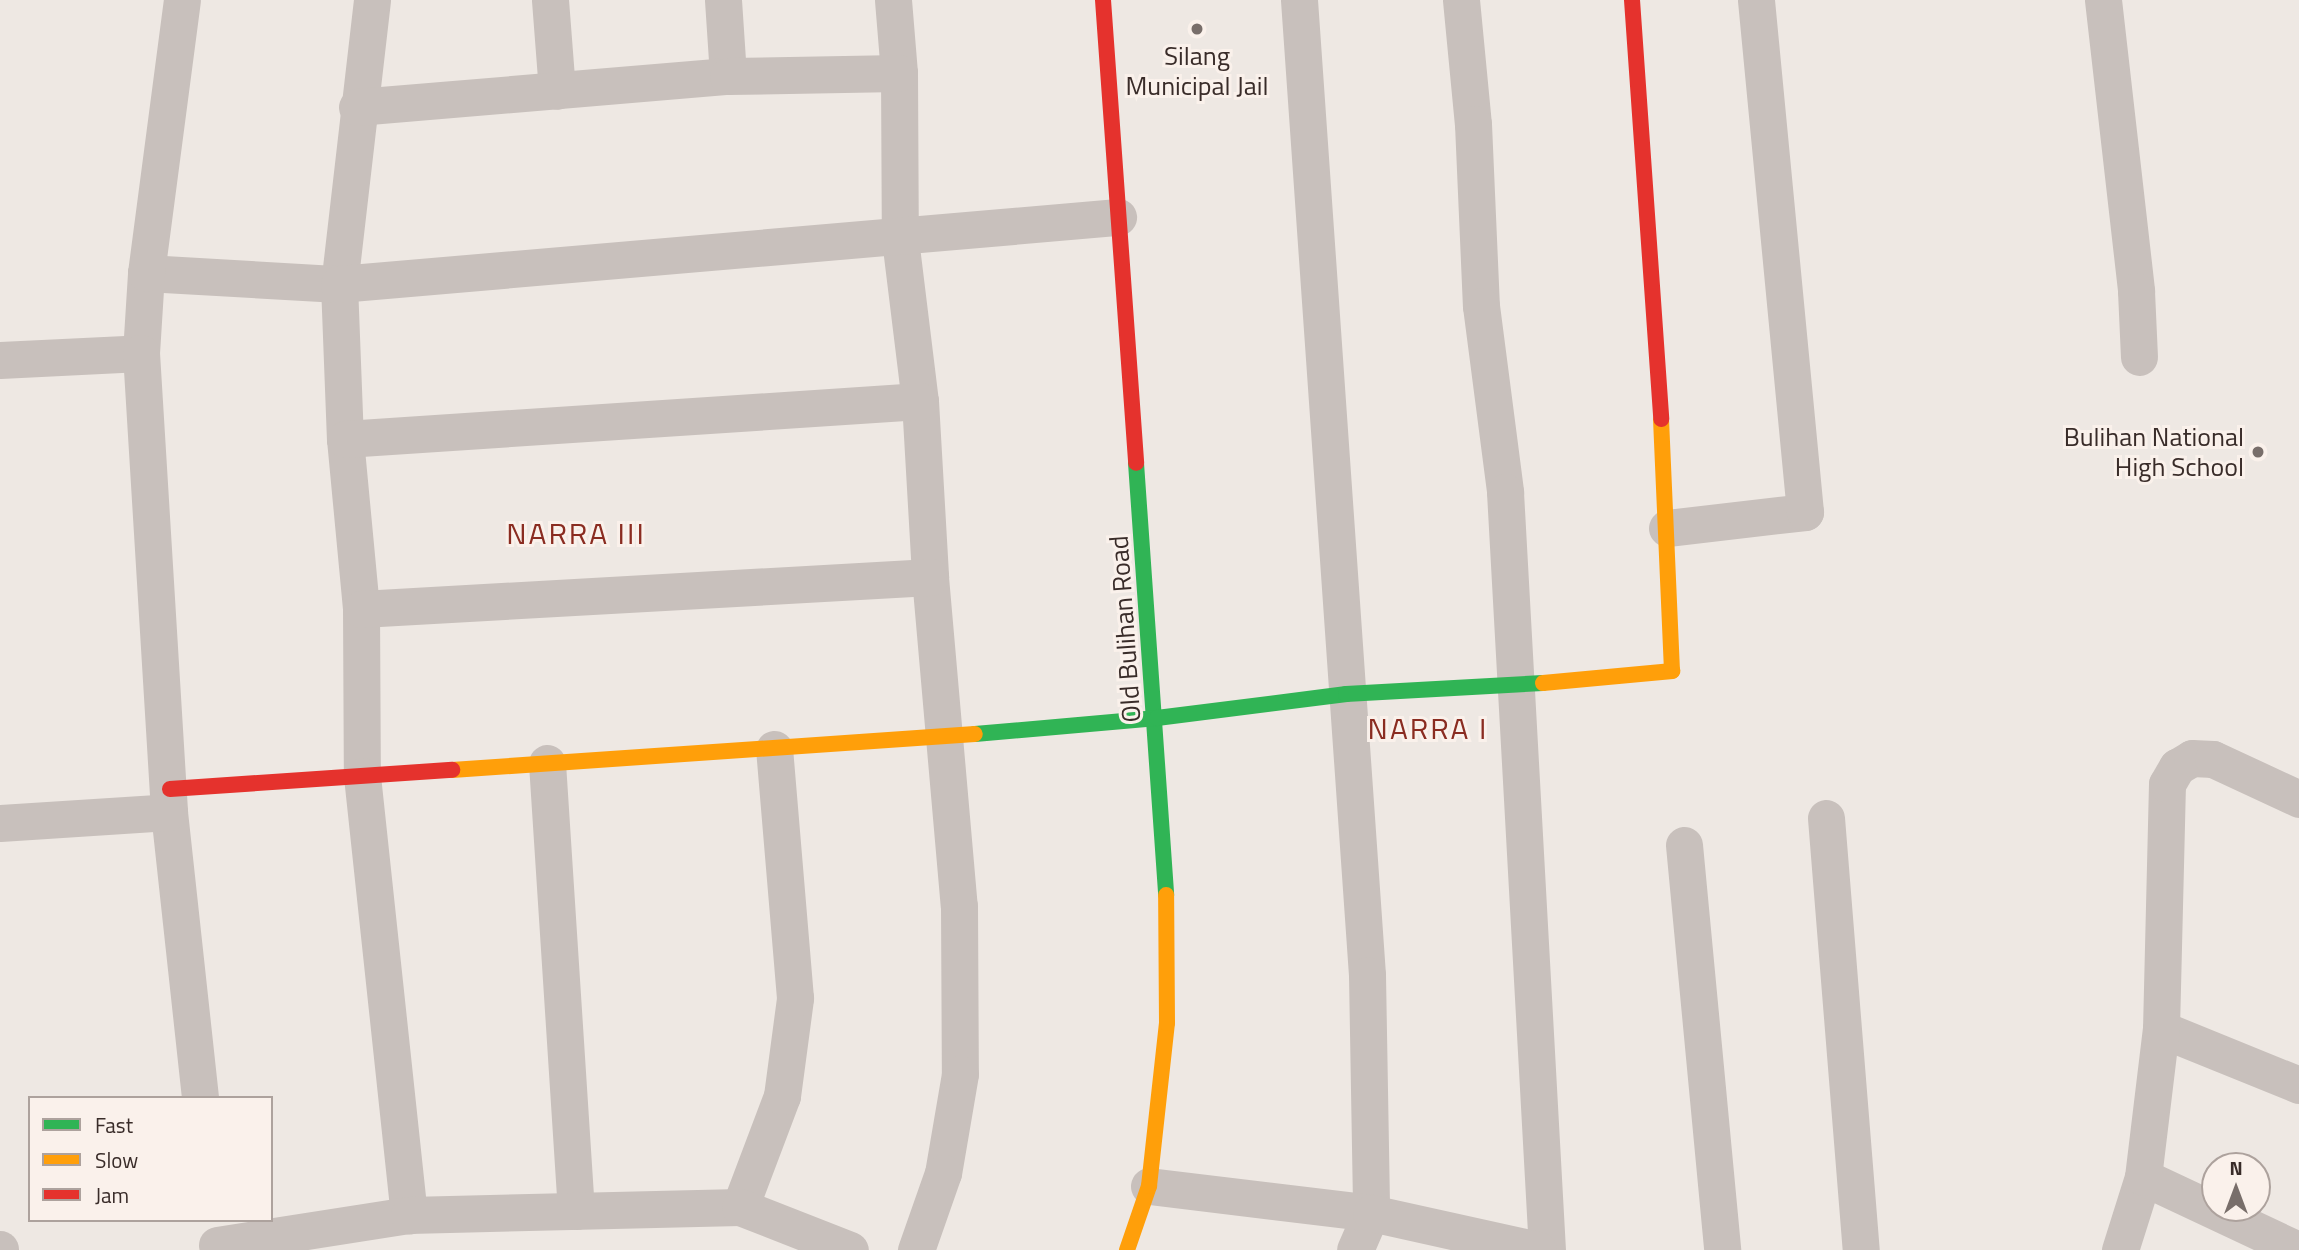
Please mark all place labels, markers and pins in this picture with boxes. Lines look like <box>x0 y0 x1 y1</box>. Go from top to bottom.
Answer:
marker: Silang Municipal Jail <box>1189 21 1205 37</box>
place label: Silang Municipal Jail <box>1125 40 1269 102</box>
place label: Bulihan National High School <box>2064 421 2244 482</box>
marker: Bulihan National High School <box>2250 444 2266 460</box>

